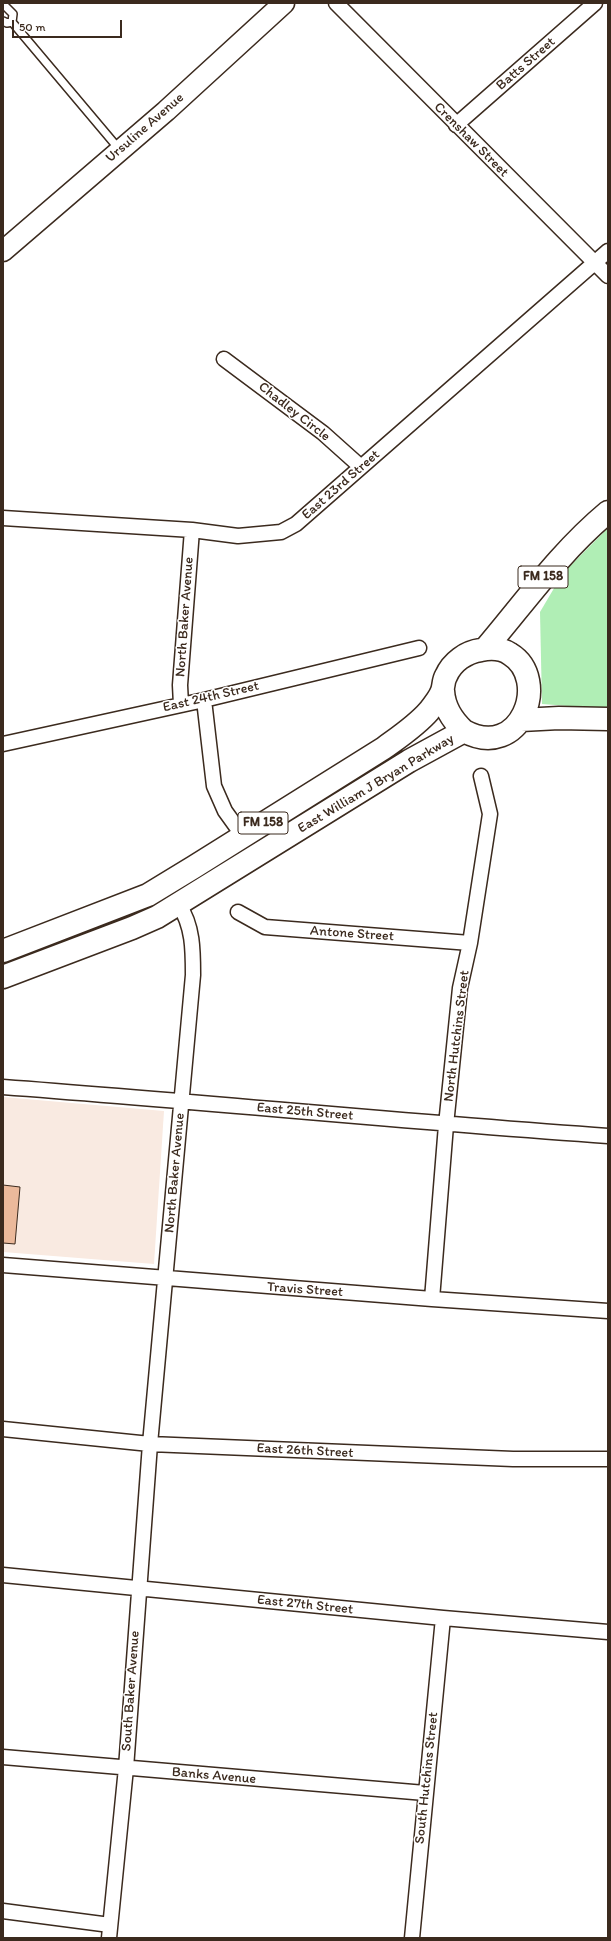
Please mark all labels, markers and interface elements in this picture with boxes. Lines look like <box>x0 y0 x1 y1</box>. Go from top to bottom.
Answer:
scale bar <box>14 12 124 38</box>
text: 50 m <box>19 20 45 34</box>
street label: Batts Street <box>493 34 559 94</box>
street label: Ursuline Avenue <box>103 90 187 166</box>
street label: Crenshaw Street <box>430 99 512 181</box>
street label: Chadley Circle <box>255 379 333 445</box>
street label: East 23rd Street <box>299 447 383 523</box>
street label: North Baker Avenue <box>172 556 198 678</box>
road number: FM 158 <box>518 566 568 588</box>
street label: East 24th Street <box>161 678 261 716</box>
street label: East William J Bryan Parkway <box>295 731 457 837</box>
road number: FM 158 <box>238 812 288 834</box>
street label: Antone Street <box>310 923 394 945</box>
street label: North Hutchins Street <box>441 969 473 1103</box>
street label: East 25th Street <box>256 1099 354 1125</box>
street label: North Baker Avenue <box>161 1112 189 1234</box>
street label: Travis Street <box>266 1279 344 1301</box>
street label: East 26th Street <box>256 1440 354 1462</box>
street label: East 27th Street <box>256 1592 354 1618</box>
street label: South Baker Avenue <box>118 1630 144 1752</box>
street label: South Hutchins Street <box>412 1711 442 1845</box>
street label: Banks Avenue <box>171 1764 257 1788</box>

